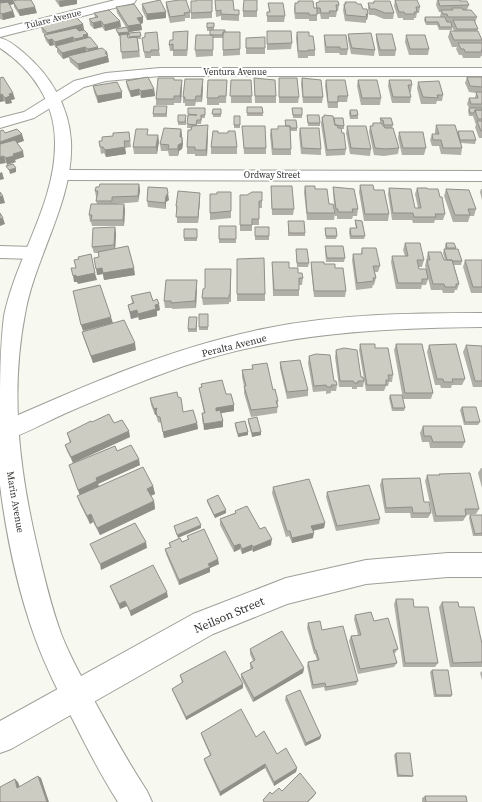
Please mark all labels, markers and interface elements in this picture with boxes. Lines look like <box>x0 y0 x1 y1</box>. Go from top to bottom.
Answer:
street label: Tulare Avenue <box>24 6 83 32</box>
street label: Ventura Avenue <box>203 66 267 78</box>
street label: Ordway Street <box>244 169 300 181</box>
street label: Peralta Avenue <box>200 331 268 360</box>
street label: Marin Avenue <box>4 470 27 534</box>
street label: Neilson Street <box>191 593 267 637</box>

